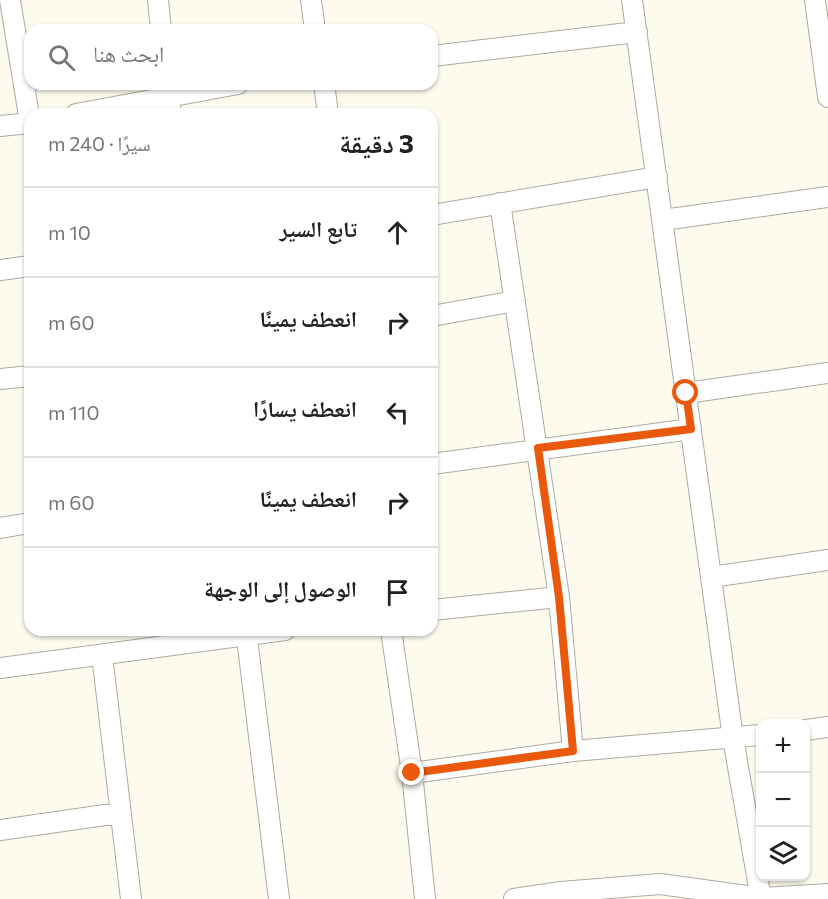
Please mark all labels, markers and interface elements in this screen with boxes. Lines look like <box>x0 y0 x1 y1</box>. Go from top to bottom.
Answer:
search box <box>24 24 438 90</box>
text: ابحث هنا <box>93 40 164 67</box>
icon: search <box>45 41 78 74</box>
text: 3 دقيقة <box>339 127 414 158</box>
text: سيرًا · 240 m <box>48 131 151 155</box>
text: تابع السير <box>279 215 357 242</box>
icon: ahead <box>381 216 414 249</box>
text: 10 m <box>48 220 91 244</box>
text: انعطف يمينًا <box>259 305 357 332</box>
icon: right <box>381 306 414 339</box>
text: 60 m <box>48 310 95 334</box>
route start <box>672 379 698 405</box>
text: انعطف يسارًا <box>253 395 357 422</box>
icon: left <box>381 396 414 429</box>
text: 110 m <box>48 400 99 424</box>
text: انعطف يمينًا <box>259 485 357 512</box>
icon: right <box>381 486 414 519</box>
text: 60 m <box>48 490 95 514</box>
text: الوصول إلى الوجهة <box>204 575 357 602</box>
icon: arrive <box>381 576 414 609</box>
map controls <box>756 719 810 881</box>
button: + <box>756 719 810 773</box>
route end <box>398 759 424 785</box>
button: − <box>756 773 810 827</box>
button: layers <box>756 827 810 881</box>

